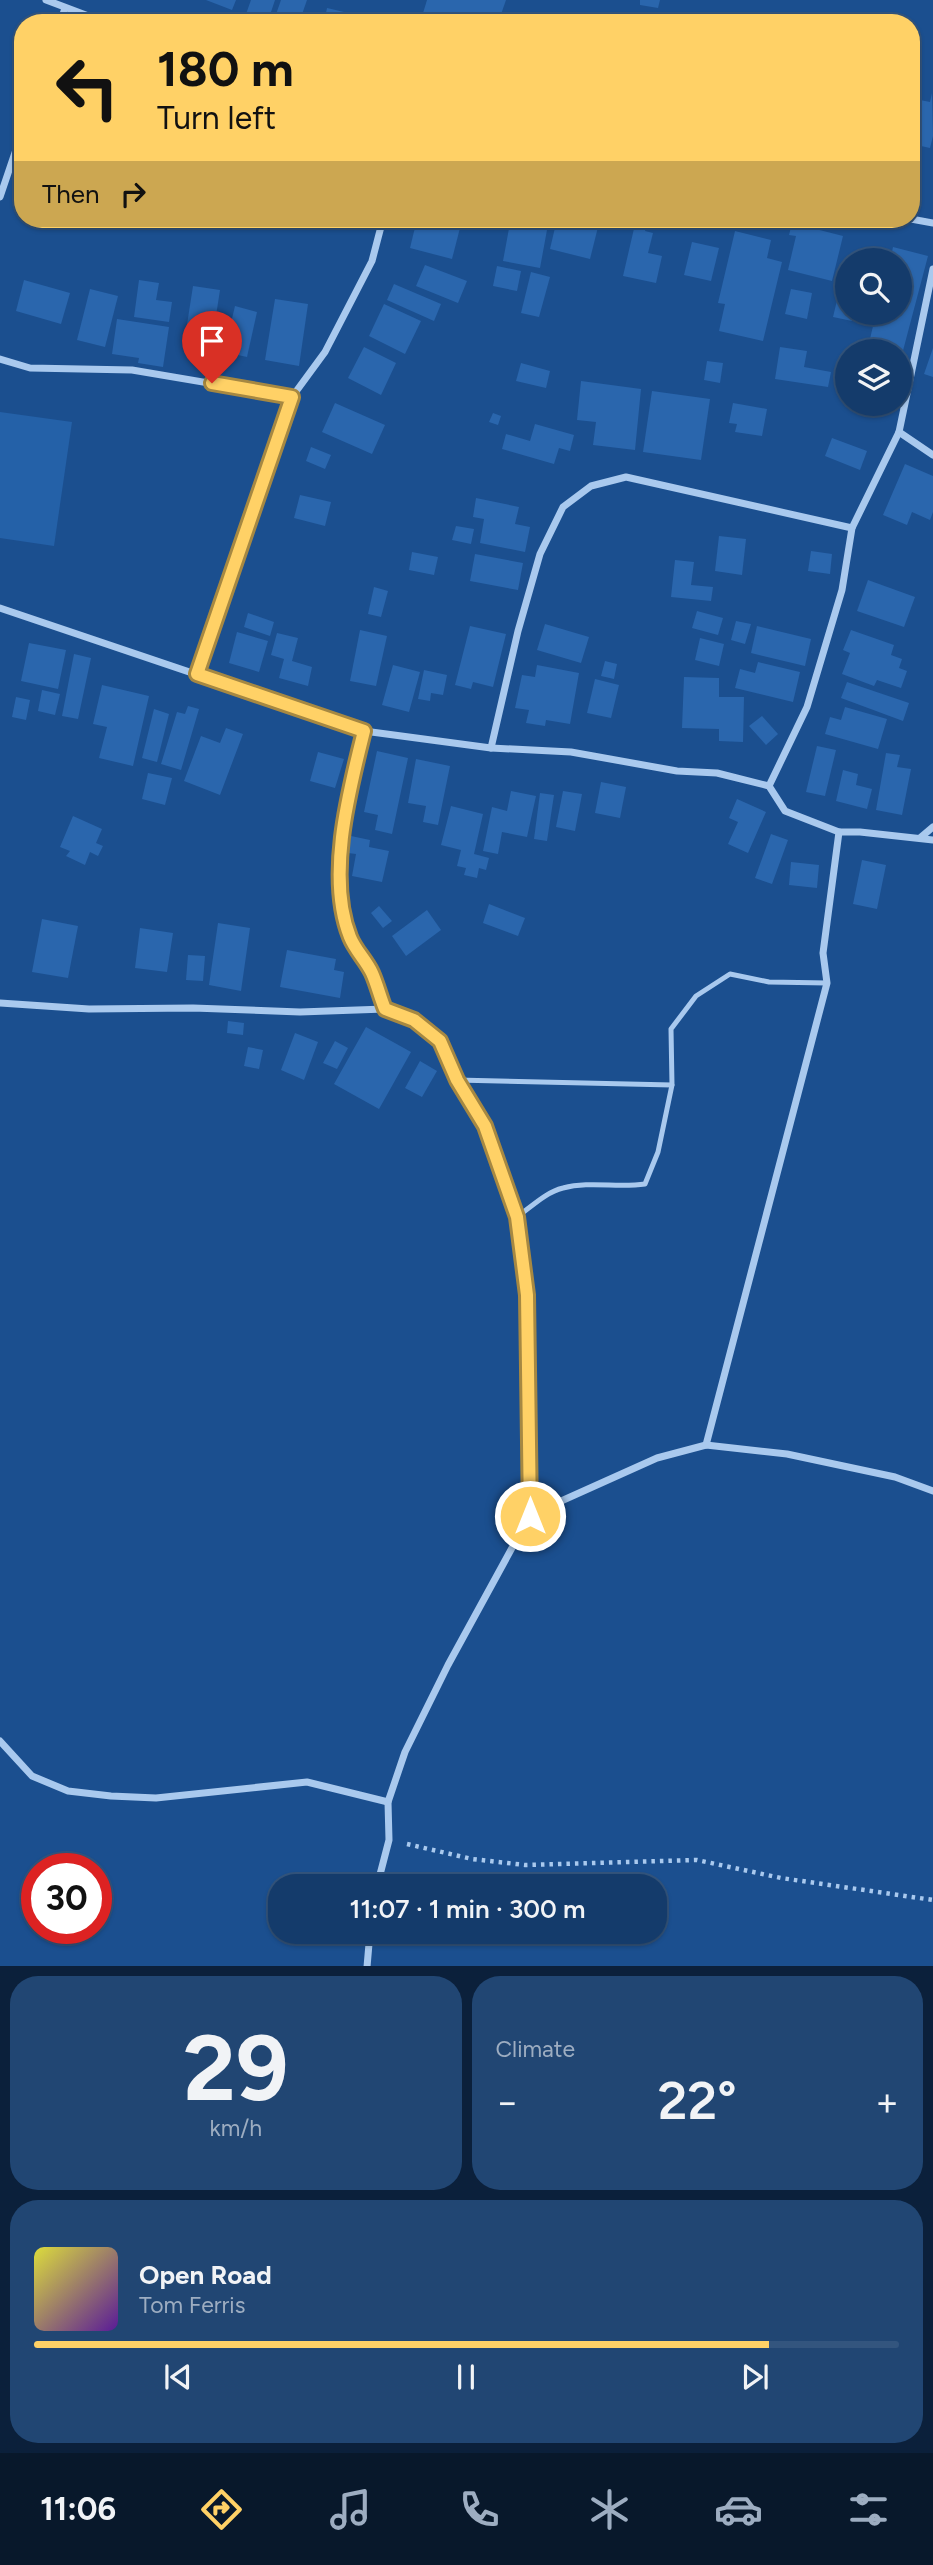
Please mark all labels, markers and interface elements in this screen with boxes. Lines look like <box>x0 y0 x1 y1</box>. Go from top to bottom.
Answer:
text: 180 m <box>157 39 294 98</box>
icon: left <box>42 42 133 133</box>
text: Turn left <box>157 99 276 137</box>
icon: right <box>114 175 152 213</box>
text: Then <box>42 178 100 210</box>
map controls <box>835 248 912 416</box>
button: search <box>835 248 912 325</box>
pin <box>182 311 242 383</box>
icon: arrive <box>193 322 231 360</box>
button: layers <box>835 339 912 416</box>
position arrow <box>493 1479 567 1553</box>
speed limit sign: 30 <box>21 1853 112 1944</box>
text: 11:07 · 1 min · 300 m <box>349 1893 586 1925</box>
text: 29 <box>183 2014 288 2123</box>
text: Climate <box>496 2035 575 2063</box>
text: 22° <box>658 2070 737 2132</box>
text: − <box>496 2079 519 2125</box>
text: + <box>875 2079 899 2125</box>
text: km/h <box>209 2114 262 2142</box>
text: Open Road <box>139 2259 272 2291</box>
text: Tom Ferris <box>139 2291 245 2319</box>
icon: previous <box>159 2358 197 2396</box>
icon: pause <box>447 2358 485 2396</box>
icon: next <box>736 2358 774 2396</box>
icon: directions <box>197 2485 246 2534</box>
icon: music <box>326 2485 375 2534</box>
icon: phone <box>455 2485 504 2534</box>
icon: climate <box>585 2485 634 2534</box>
icon: car <box>714 2485 763 2534</box>
icon: filters <box>844 2485 893 2534</box>
text: 11:06 <box>40 2490 116 2528</box>

